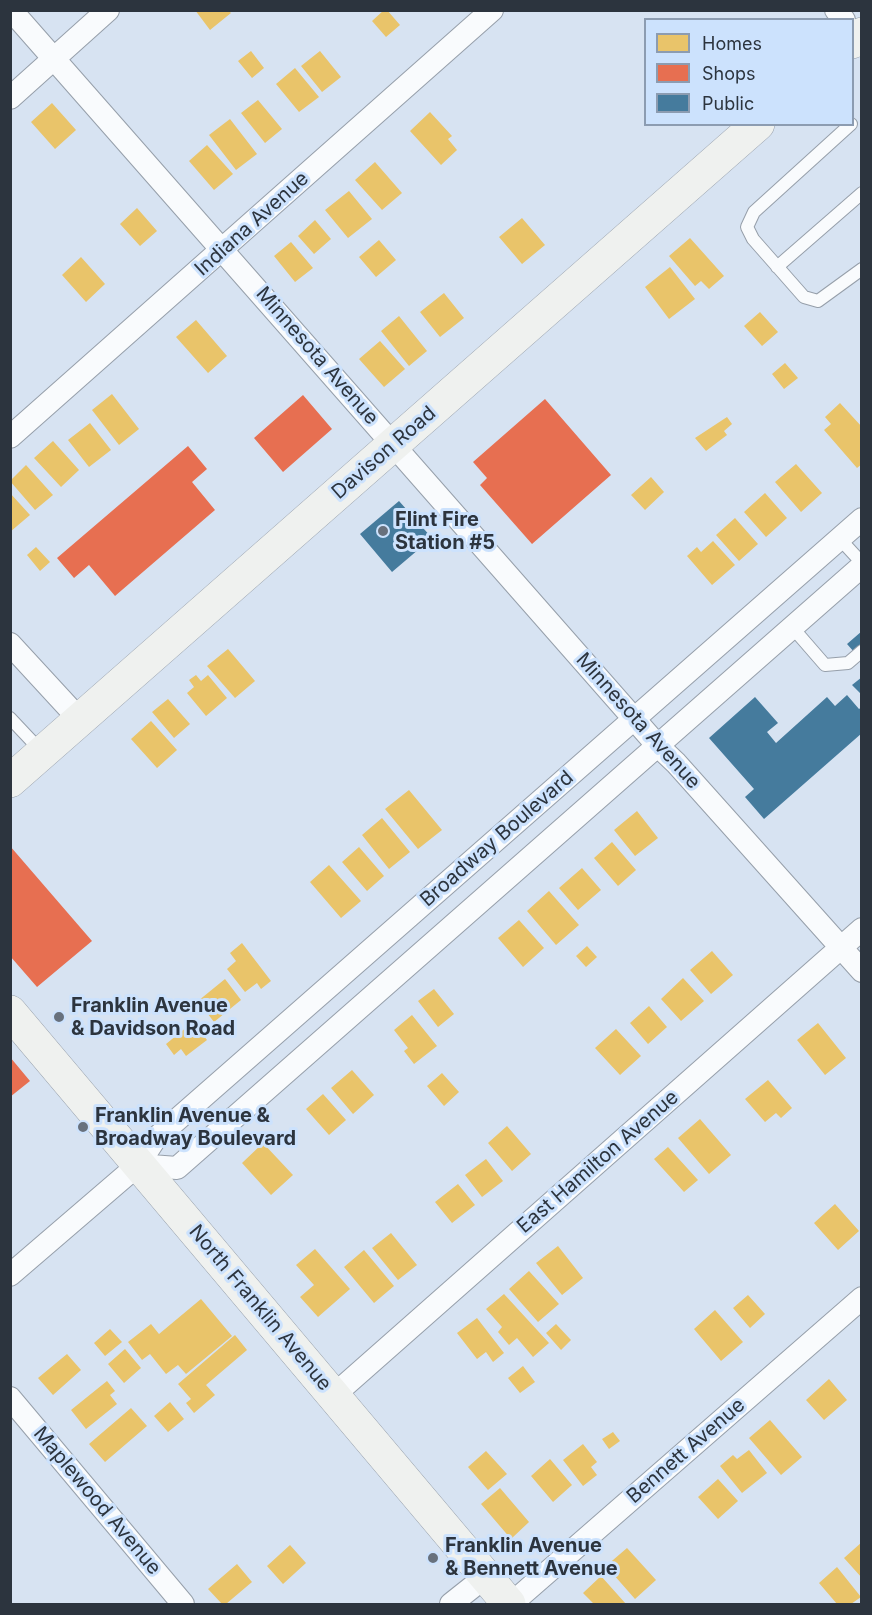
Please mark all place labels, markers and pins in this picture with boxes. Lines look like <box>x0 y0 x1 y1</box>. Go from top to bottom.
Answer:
place label: Flint Fire Station #5 <box>395 508 495 555</box>
marker: Flint Fire Station #5 <box>376 524 390 538</box>
place label: Franklin Avenue & Davidson Road <box>71 994 235 1041</box>
marker: Franklin Avenue & Davidson Road <box>52 1010 66 1024</box>
place label: Franklin Avenue & Broadway Boulevard <box>95 1104 296 1151</box>
marker: Franklin Avenue & Broadway Boulevard <box>76 1120 90 1134</box>
place label: Franklin Avenue & Bennett Avenue <box>445 1534 618 1581</box>
marker: Franklin Avenue & Bennett Avenue <box>426 1551 440 1565</box>

